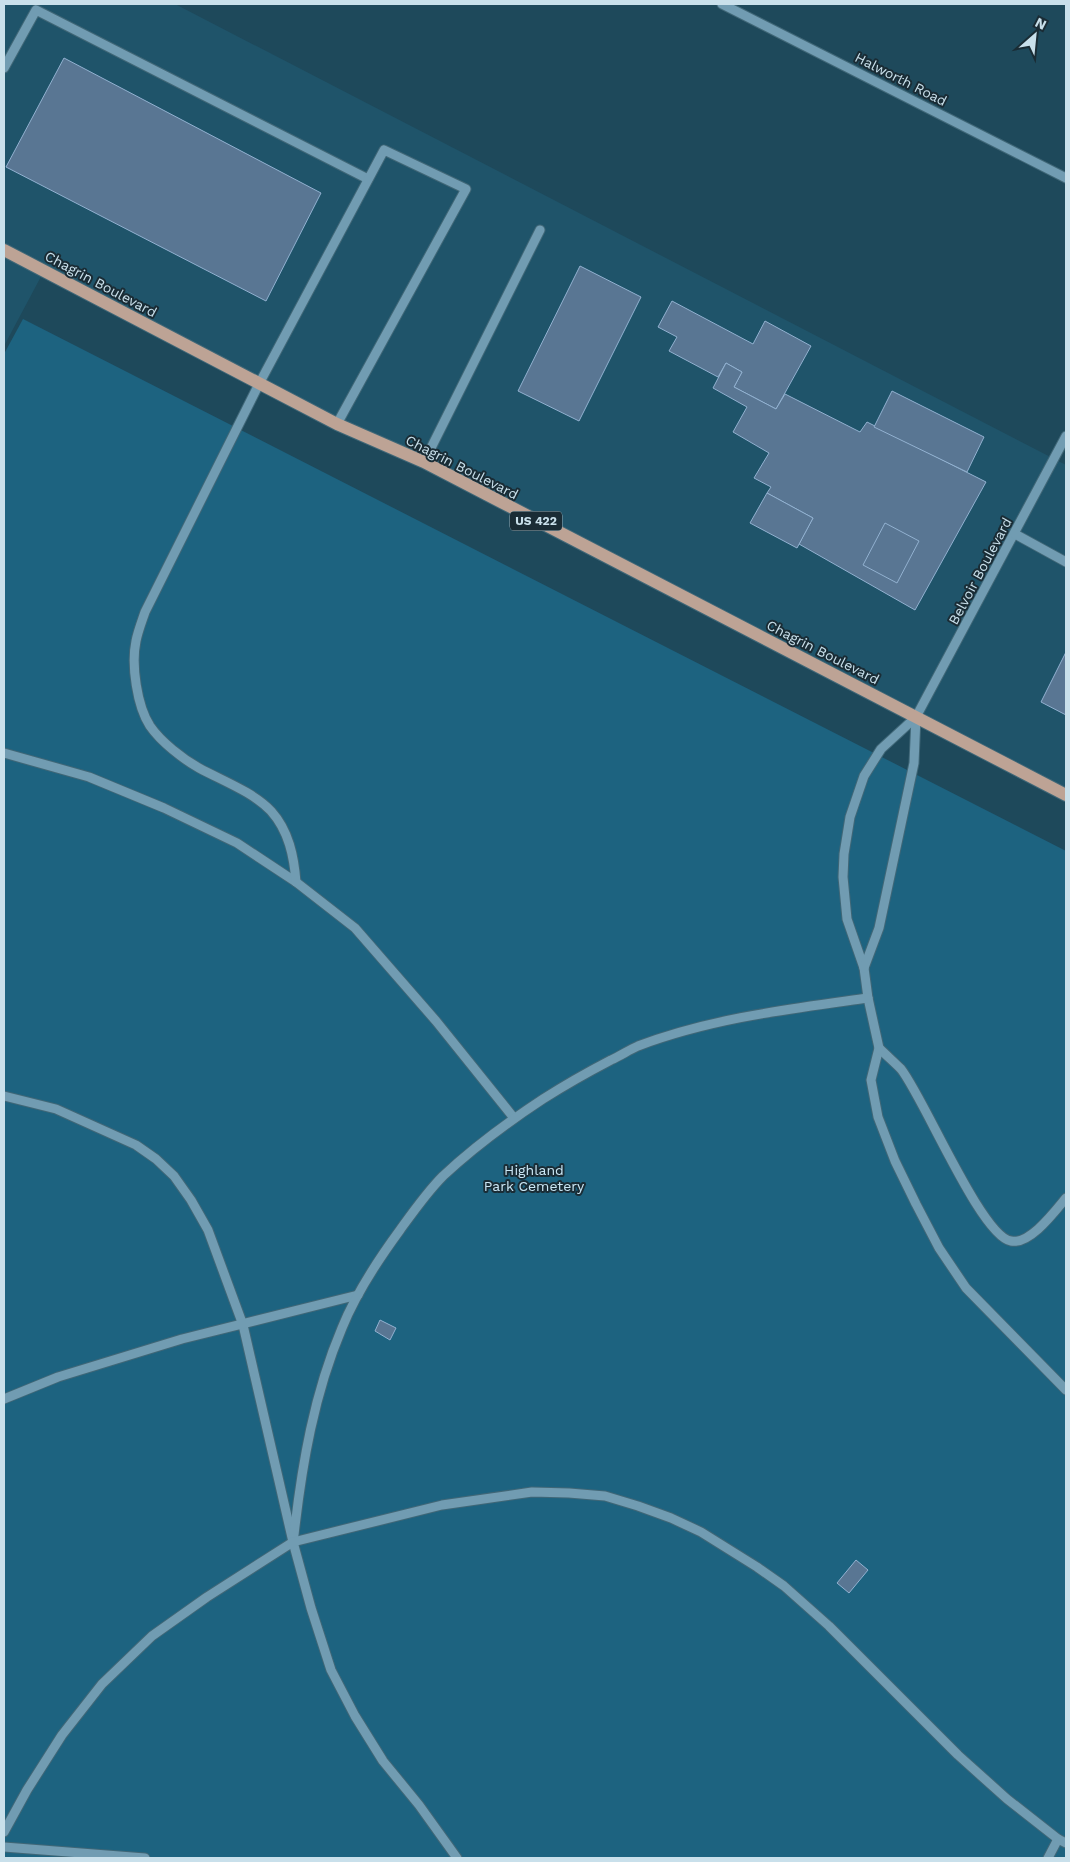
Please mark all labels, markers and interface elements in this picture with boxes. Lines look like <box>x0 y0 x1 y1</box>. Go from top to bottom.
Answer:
north arrow <box>1010 10 1060 60</box>
text: N <box>1033 14 1049 33</box>
street label: Halworth Road <box>852 49 950 109</box>
street label: Chagrin Boulevard <box>42 248 160 320</box>
street label: Chagrin Boulevard <box>403 432 521 502</box>
road number: US 422 <box>510 512 562 530</box>
street label: Belvoir Boulevard <box>945 515 1015 627</box>
street label: Chagrin Boulevard <box>764 617 882 687</box>
park label: Highland Park Cemetery <box>484 1162 585 1194</box>

